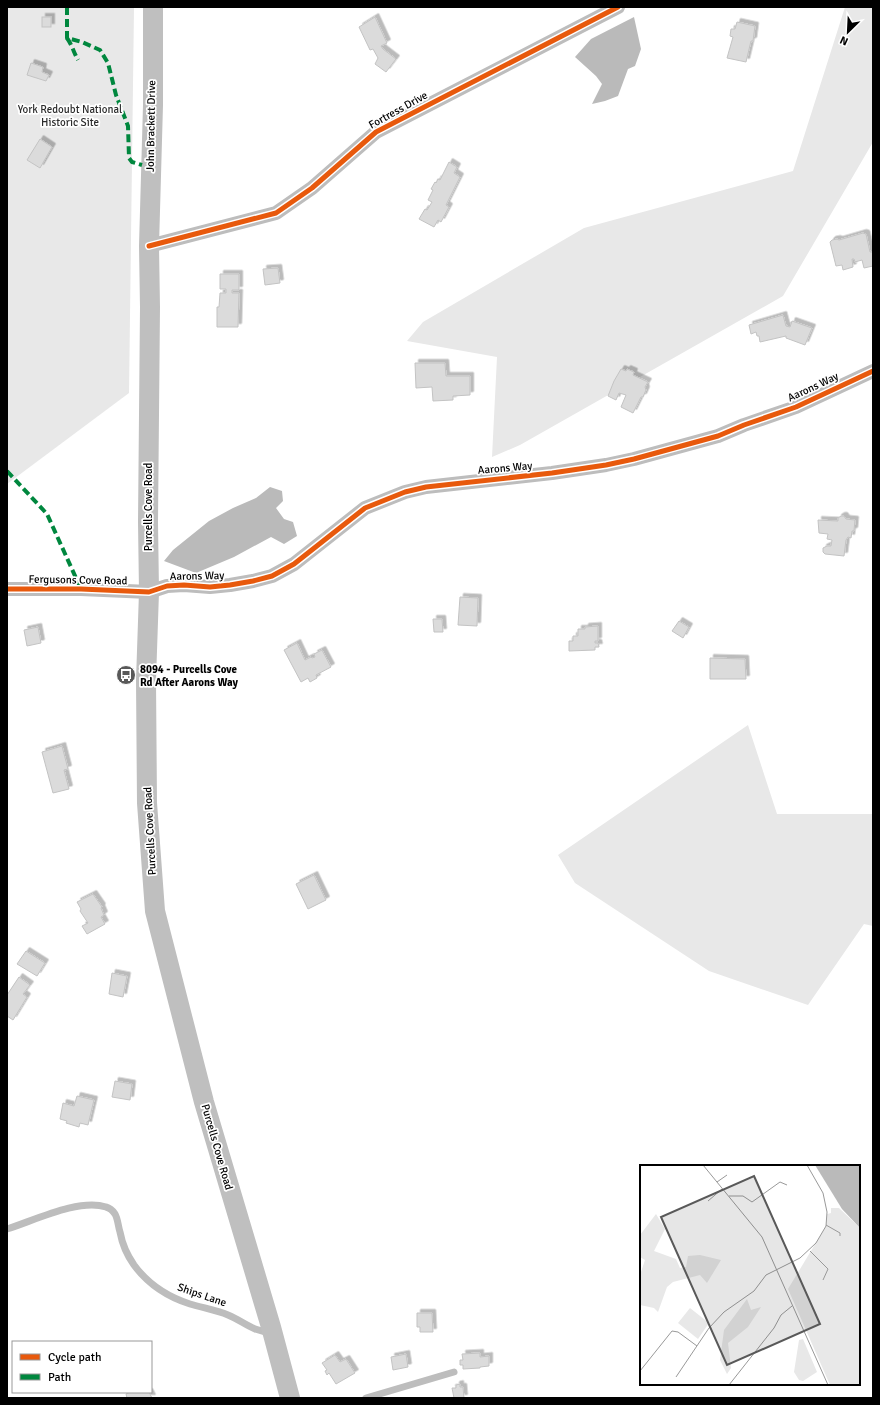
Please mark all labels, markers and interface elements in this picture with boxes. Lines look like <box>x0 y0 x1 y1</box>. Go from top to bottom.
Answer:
north arrow <box>828 12 868 52</box>
text: N <box>838 33 850 48</box>
street label: John Brackett Drive <box>144 80 158 172</box>
street label: Fortress Drive <box>366 88 430 132</box>
park label: York Redoubt National Historic Site <box>18 103 122 129</box>
street label: Aarons Way <box>785 369 841 404</box>
street label: Aarons Way <box>477 459 534 477</box>
street label: Purcells Cove Road <box>142 463 155 551</box>
street label: Aarons Way <box>170 569 225 583</box>
street label: Fergusons Cove Road <box>28 573 128 587</box>
place label: 8094 - Purcells Cove Rd After Aarons Way <box>140 663 239 689</box>
bus stop icon: 8094 - Purcells Cove Rd After Aarons Way <box>115 664 137 686</box>
street label: Purcells Cove Road <box>141 786 159 876</box>
street label: Purcells Cove Road <box>199 1103 236 1192</box>
inset map <box>640 1165 860 1385</box>
street label: Ships Lane <box>176 1281 228 1309</box>
legend <box>12 1341 152 1393</box>
text: Cycle path <box>48 1350 101 1365</box>
text: Path <box>48 1370 71 1385</box>

